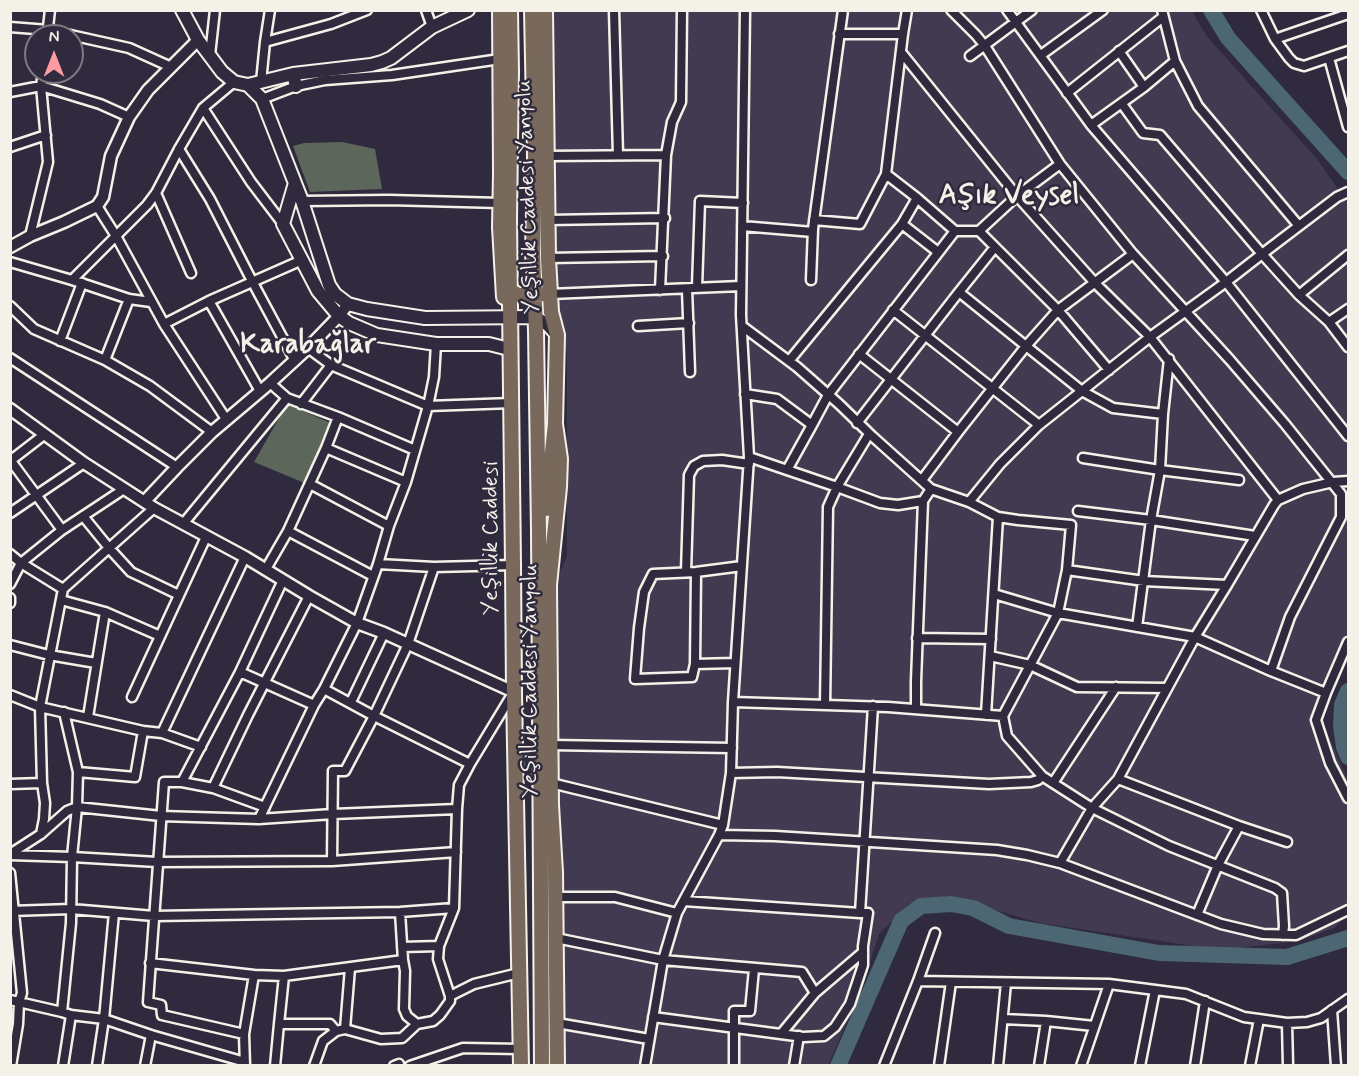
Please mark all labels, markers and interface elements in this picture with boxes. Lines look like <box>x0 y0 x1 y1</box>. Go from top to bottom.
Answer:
north arrow <box>24 24 84 84</box>
text: N <box>49 27 59 48</box>
street label: Yeşillik Caddesi Yanyolu <box>512 79 546 315</box>
district label: Aşık Veysel <box>939 180 1079 214</box>
district label: Karabağlar <box>240 329 376 363</box>
street label: Yeşillik Caddesi <box>479 461 505 615</box>
street label: Yeşillik Caddesi Yanyolu <box>518 564 544 798</box>

